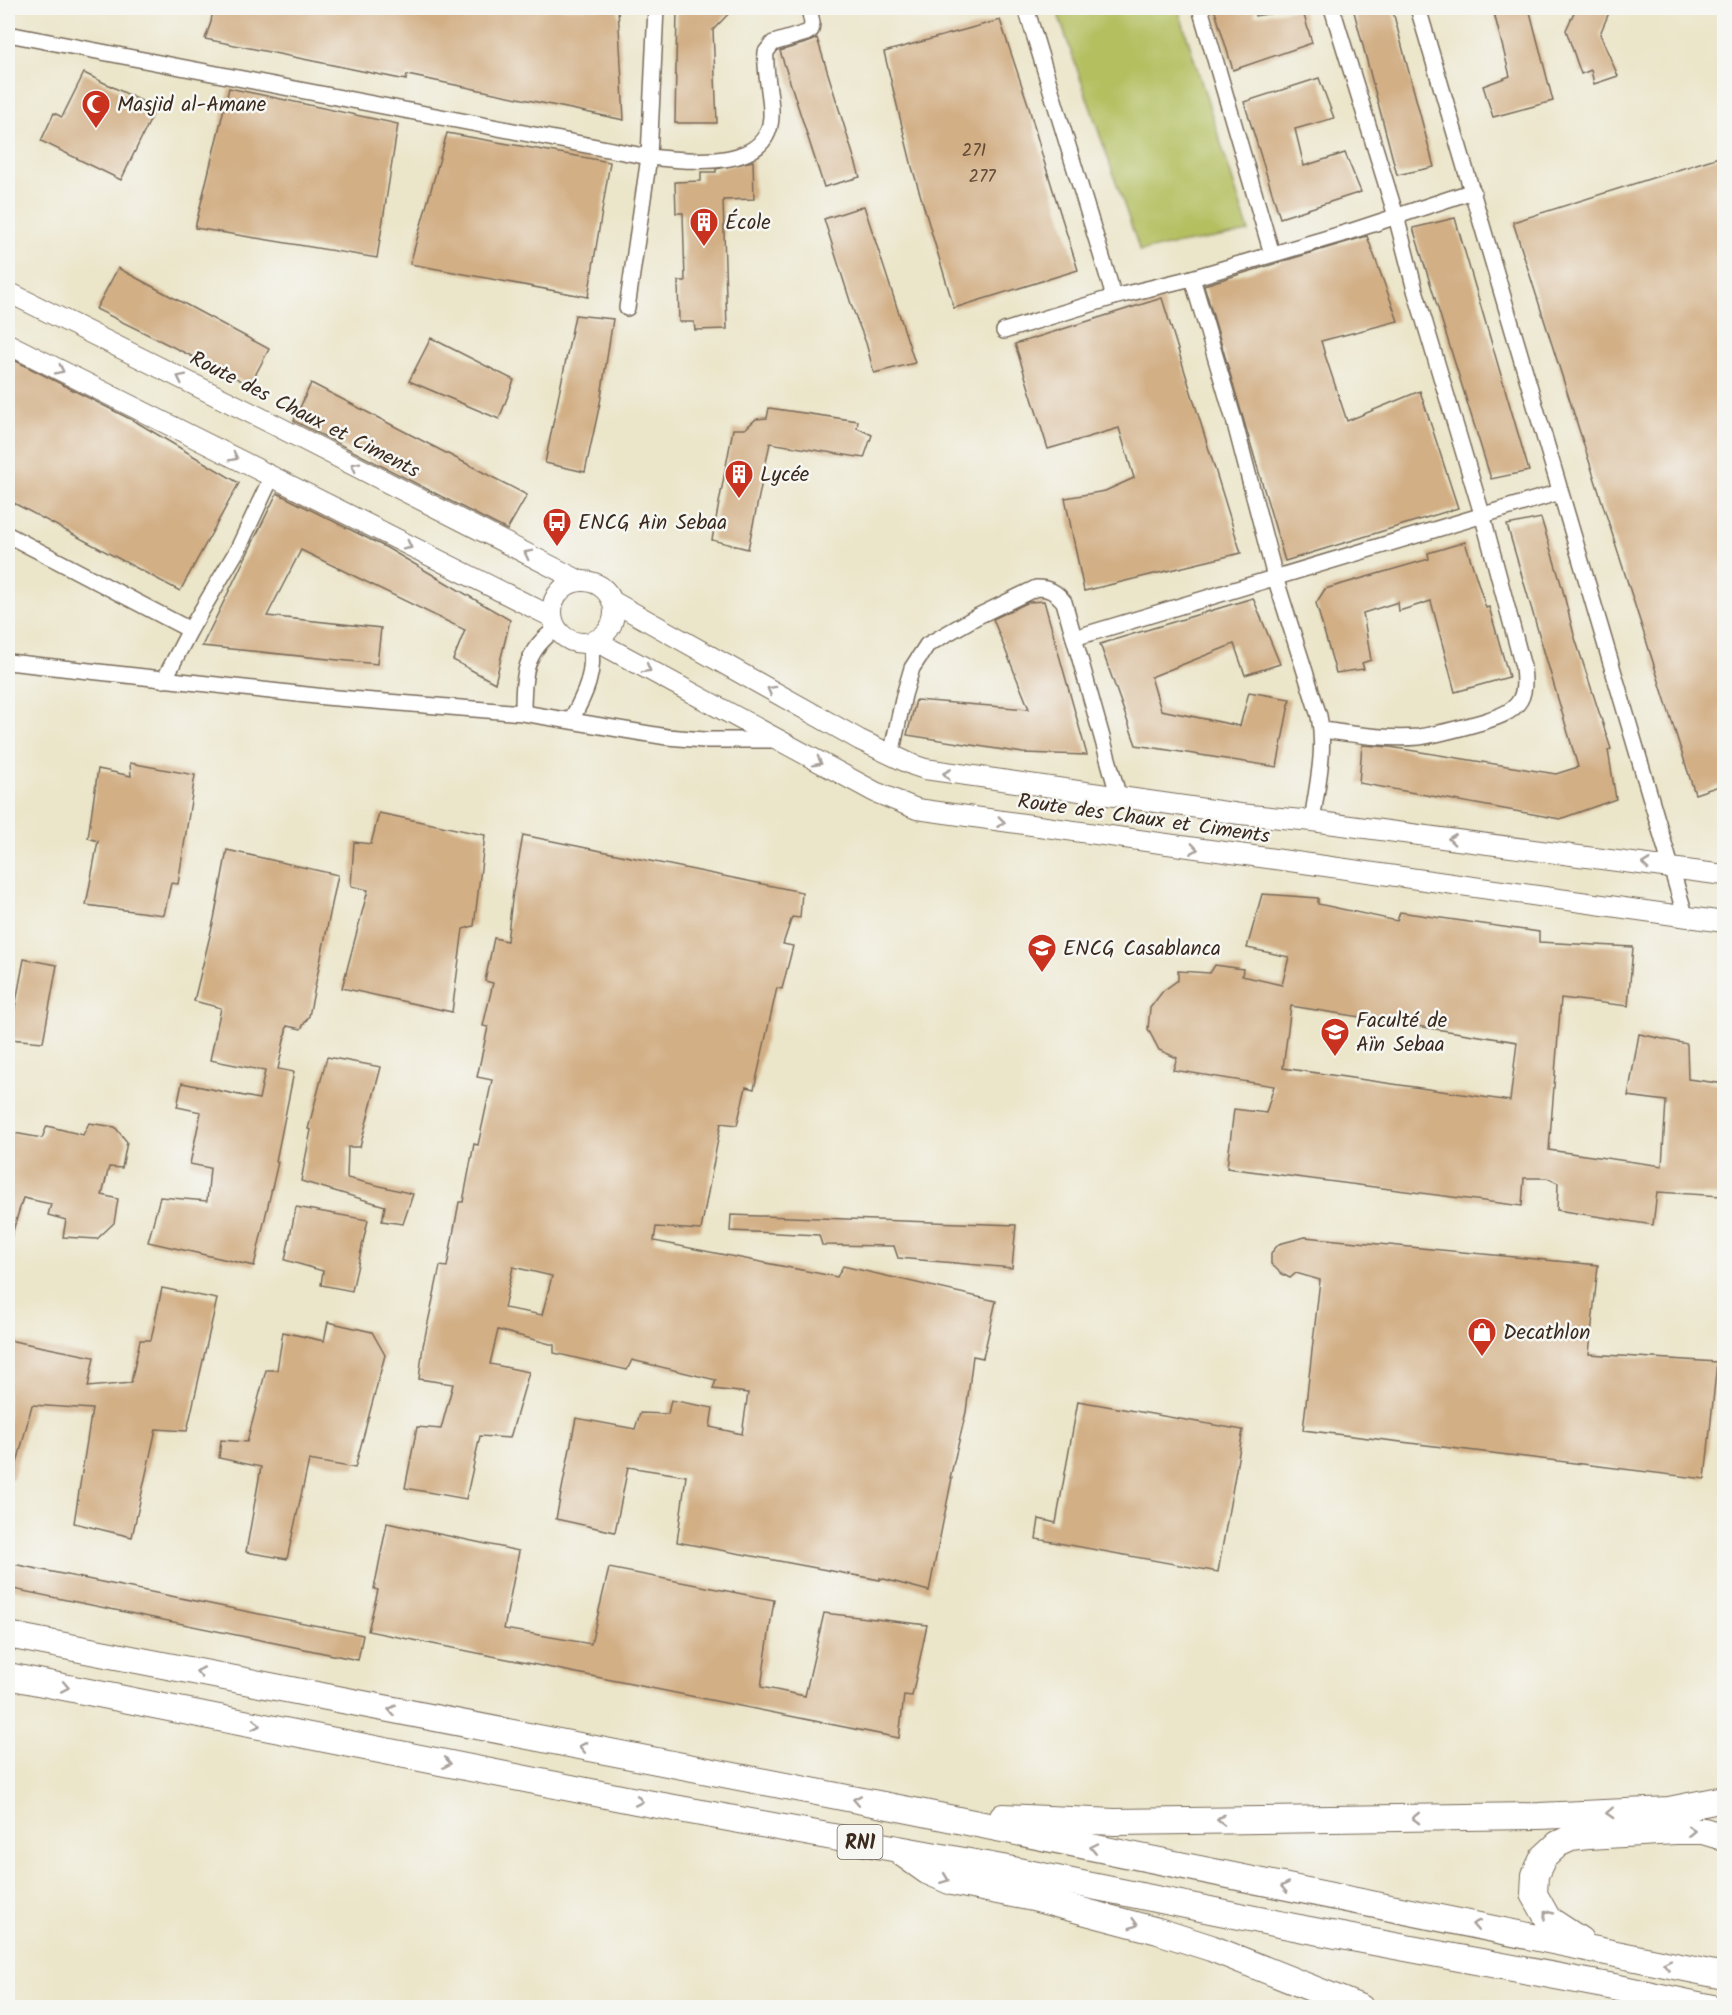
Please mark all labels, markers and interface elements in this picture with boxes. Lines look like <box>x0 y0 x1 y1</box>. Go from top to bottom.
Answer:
mosque icon: Masjid al-Amane <box>80 88 112 130</box>
place label: Masjid al-Amane <box>117 89 267 122</box>
house number: 271 <box>962 137 986 166</box>
house number: 277 <box>968 163 996 192</box>
building icon: École <box>688 206 720 248</box>
place label: École <box>725 207 771 240</box>
street label: Route des Chaux et Ciments <box>184 343 425 488</box>
one-way arrow <box>54 362 65 374</box>
one-way arrow <box>176 373 187 385</box>
one-way arrow <box>228 450 239 462</box>
building icon: Lycée <box>723 458 755 500</box>
place label: Lycée <box>760 459 810 492</box>
one-way arrow <box>350 461 361 473</box>
bus stop icon: ENCG Ain Sebaa <box>541 506 573 548</box>
place label: ENCG Ain Sebaa <box>578 507 727 540</box>
one-way arrow <box>401 539 412 550</box>
one-way arrow <box>524 550 535 562</box>
one-way arrow <box>641 662 651 673</box>
one-way arrow <box>767 686 778 698</box>
one-way arrow <box>812 755 823 766</box>
one-way arrow <box>942 768 951 780</box>
street label: Route des Chaux et Ciments <box>1016 785 1272 854</box>
one-way arrow <box>997 815 1006 828</box>
one-way arrow <box>1448 833 1457 846</box>
one-way arrow <box>1190 842 1199 854</box>
one-way arrow <box>1641 859 1650 871</box>
school or university icon: ENCG Casablanca <box>1026 932 1058 974</box>
place label: ENCG Casablanca <box>1063 933 1221 966</box>
place label: Faculté de Aïn Sebaa <box>1356 1005 1448 1062</box>
school or university icon: Faculté de Aïn Sebaa <box>1319 1016 1351 1058</box>
shop icon: Decathlon <box>1466 1316 1498 1358</box>
place label: Decathlon <box>1503 1317 1590 1350</box>
one-way arrow <box>196 1666 206 1679</box>
one-way arrow <box>60 1680 70 1693</box>
one-way arrow <box>387 1704 397 1717</box>
one-way arrow <box>251 1718 261 1731</box>
one-way arrow <box>578 1741 588 1754</box>
one-way arrow <box>442 1756 452 1769</box>
one-way arrow <box>633 1794 643 1807</box>
one-way arrow <box>852 1794 862 1807</box>
one-way arrow <box>1606 1806 1615 1819</box>
one-way arrow <box>1411 1812 1420 1825</box>
one-way arrow <box>1216 1814 1225 1827</box>
road number: RN1 <box>838 1825 882 1859</box>
one-way arrow <box>1686 1825 1695 1837</box>
one-way arrow <box>1089 1842 1099 1855</box>
one-way arrow <box>939 1872 950 1884</box>
one-way arrow <box>1280 1881 1290 1894</box>
one-way arrow <box>1543 1909 1554 1920</box>
one-way arrow <box>1129 1917 1139 1930</box>
one-way arrow <box>1472 1919 1482 1932</box>
one-way arrow <box>1663 1958 1673 1971</box>

